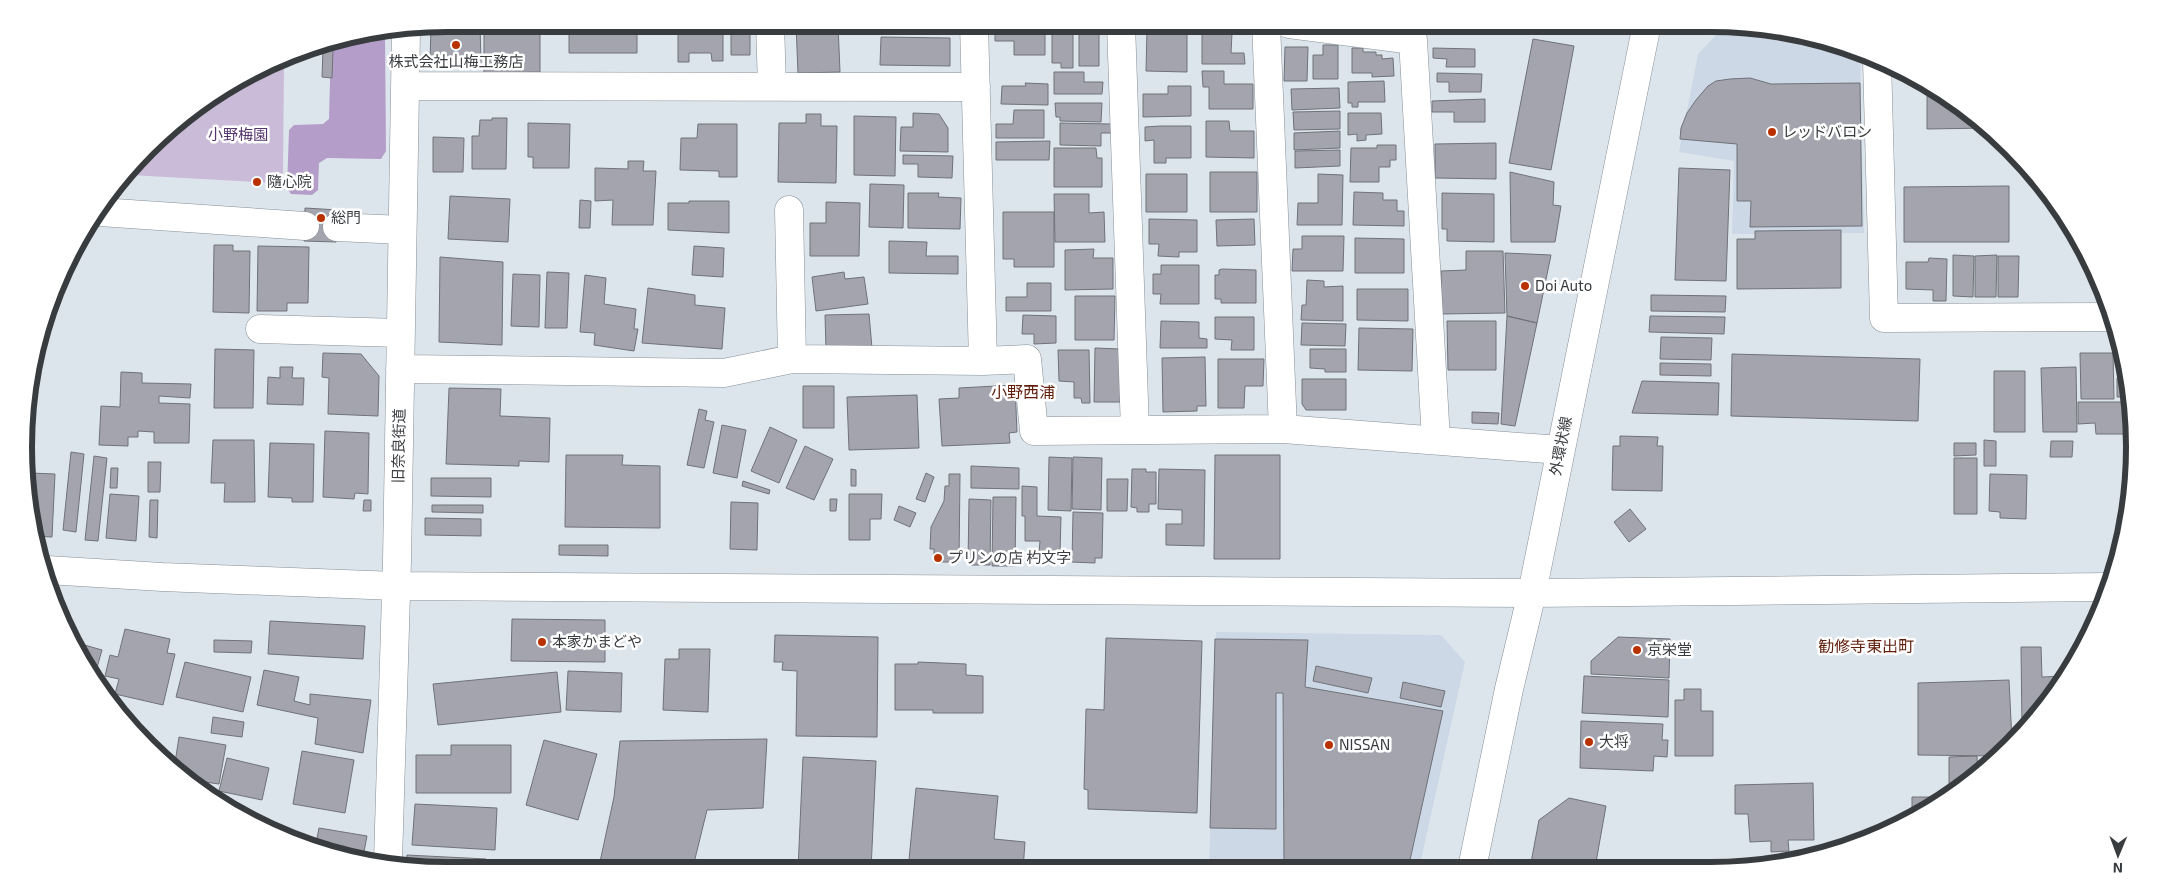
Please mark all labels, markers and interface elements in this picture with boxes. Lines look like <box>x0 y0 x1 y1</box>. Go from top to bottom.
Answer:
marker: 株式会社山梅工務店 <box>450 39 462 51</box>
place label: 株式会社山梅工務店 <box>388 52 524 70</box>
place label: レッドバロン <box>1782 122 1872 140</box>
park label: 小野梅園 <box>208 125 268 143</box>
marker: レッドバロン <box>1766 126 1778 138</box>
place label: 隨心院 <box>267 172 312 190</box>
marker: 隨心院 <box>251 176 263 188</box>
place label: 総門 <box>331 208 361 226</box>
marker: 総門 <box>315 212 327 224</box>
place label: Doi Auto <box>1535 276 1592 294</box>
marker: Doi Auto <box>1519 280 1531 292</box>
district label: 小野西浦 <box>991 382 1055 401</box>
street label: 旧奈良街道 <box>388 408 408 484</box>
street label: 外環状線 <box>1545 415 1575 477</box>
place label: プリンの店 杓文字 <box>948 548 1071 566</box>
marker: プリンの店 杓文字 <box>932 552 944 564</box>
place label: 本家かまどや <box>552 632 642 650</box>
marker: 本家かまどや <box>536 636 548 648</box>
district label: 勧修寺東出町 <box>1818 636 1914 655</box>
place label: 京栄堂 <box>1647 640 1692 658</box>
marker: 京栄堂 <box>1631 644 1643 656</box>
place label: 大将 <box>1599 732 1629 750</box>
place label: NISSAN <box>1339 735 1390 753</box>
marker: 大将 <box>1583 736 1595 748</box>
marker: NISSAN <box>1323 739 1335 751</box>
north arrow <box>2093 830 2143 880</box>
text: N <box>2113 860 2123 877</box>

